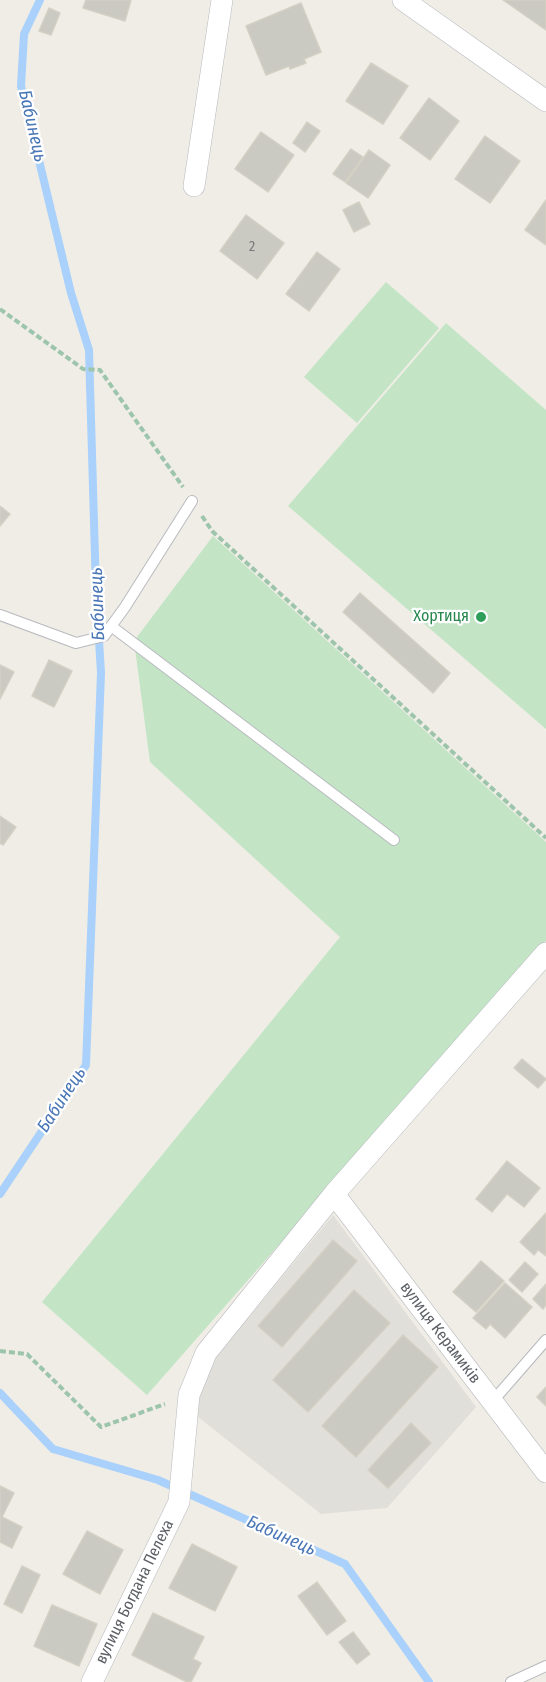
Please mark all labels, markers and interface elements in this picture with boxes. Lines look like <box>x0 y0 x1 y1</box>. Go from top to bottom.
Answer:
water label: Бабинець <box>13 88 51 164</box>
house number: 2 <box>249 239 255 255</box>
water label: Бабинець <box>86 567 110 641</box>
place label: Хортиця <box>413 607 469 627</box>
marker: Хортиця <box>474 610 488 624</box>
water label: Бабинець <box>33 1063 91 1137</box>
street label: вулиця Керамиків <box>396 1278 484 1388</box>
water label: Бабинець <box>243 1511 319 1561</box>
street label: вулиця Богдана Пелеха <box>92 1517 178 1667</box>

